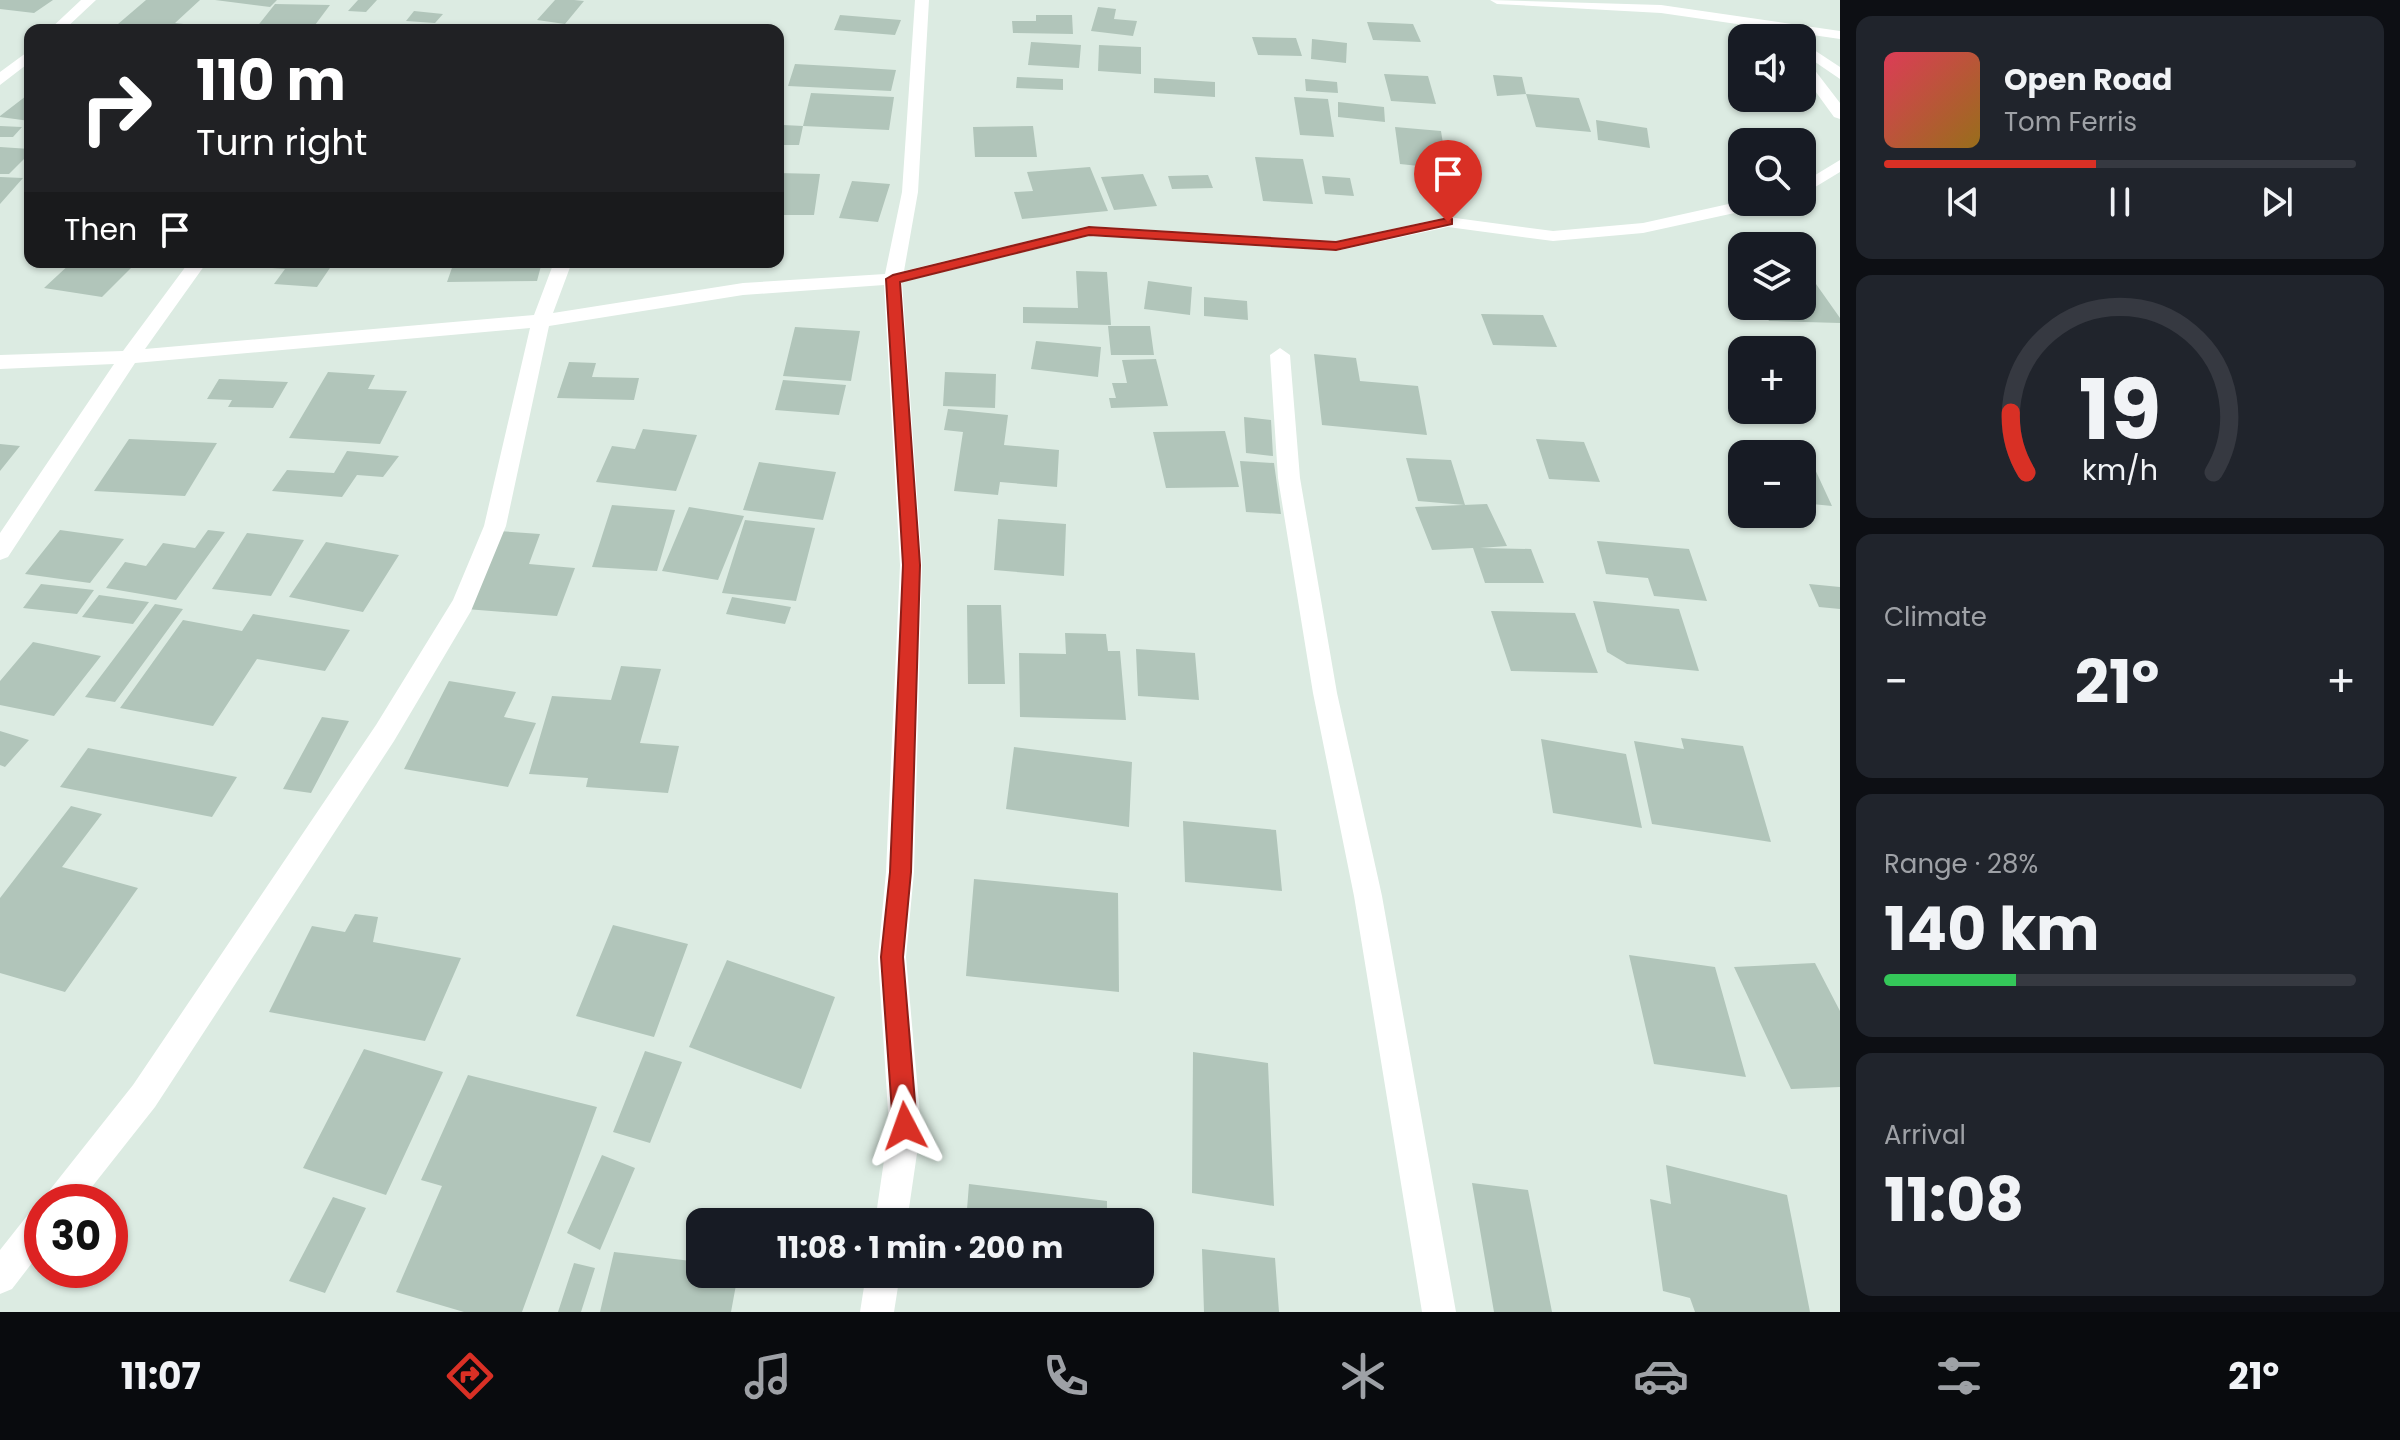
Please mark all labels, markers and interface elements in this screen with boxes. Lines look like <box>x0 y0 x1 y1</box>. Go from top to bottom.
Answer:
map controls <box>1728 24 1816 528</box>
button: sound <box>1728 24 1816 112</box>
text: 110 m <box>196 41 346 120</box>
icon: right <box>64 56 168 160</box>
text: Open Road <box>2004 58 2172 101</box>
text: Tom Ferris <box>2004 104 2137 140</box>
text: Turn right <box>196 117 367 168</box>
button: search <box>1728 128 1816 216</box>
pin <box>1414 140 1482 222</box>
icon: arrive <box>1426 152 1470 196</box>
icon: previous <box>1941 180 1985 224</box>
icon: pause <box>2098 180 2142 224</box>
icon: next <box>2255 180 2299 224</box>
text: Then <box>64 208 137 251</box>
icon: arrive <box>153 208 197 252</box>
button: layers <box>1728 232 1816 320</box>
button: + <box>1728 336 1816 424</box>
text: 19 <box>2079 351 2161 467</box>
button: − <box>1728 440 1816 528</box>
text: km/h <box>2082 450 2158 490</box>
text: Climate <box>1884 599 1987 635</box>
text: 21° <box>2075 640 2159 724</box>
text: − <box>1884 651 1908 712</box>
text: + <box>2326 651 2356 712</box>
text: Range · 28% <box>1884 846 2038 882</box>
text: 140 km <box>1884 887 2100 971</box>
position arrow <box>863 1084 947 1168</box>
text: Arrival <box>1884 1117 1966 1153</box>
text: 11:08 <box>1884 1158 2024 1242</box>
speed limit sign: 30 <box>24 1184 128 1288</box>
text: 11:08 · 1 min · 200 m <box>777 1226 1063 1269</box>
icon: directions <box>442 1348 498 1404</box>
icon: music <box>740 1348 796 1404</box>
icon: phone <box>1038 1348 1094 1404</box>
icon: climate <box>1335 1348 1391 1404</box>
icon: car <box>1633 1348 1689 1404</box>
icon: filters <box>1931 1348 1987 1404</box>
text: 11:07 <box>121 1351 201 1402</box>
text: 21° <box>2228 1351 2279 1402</box>

